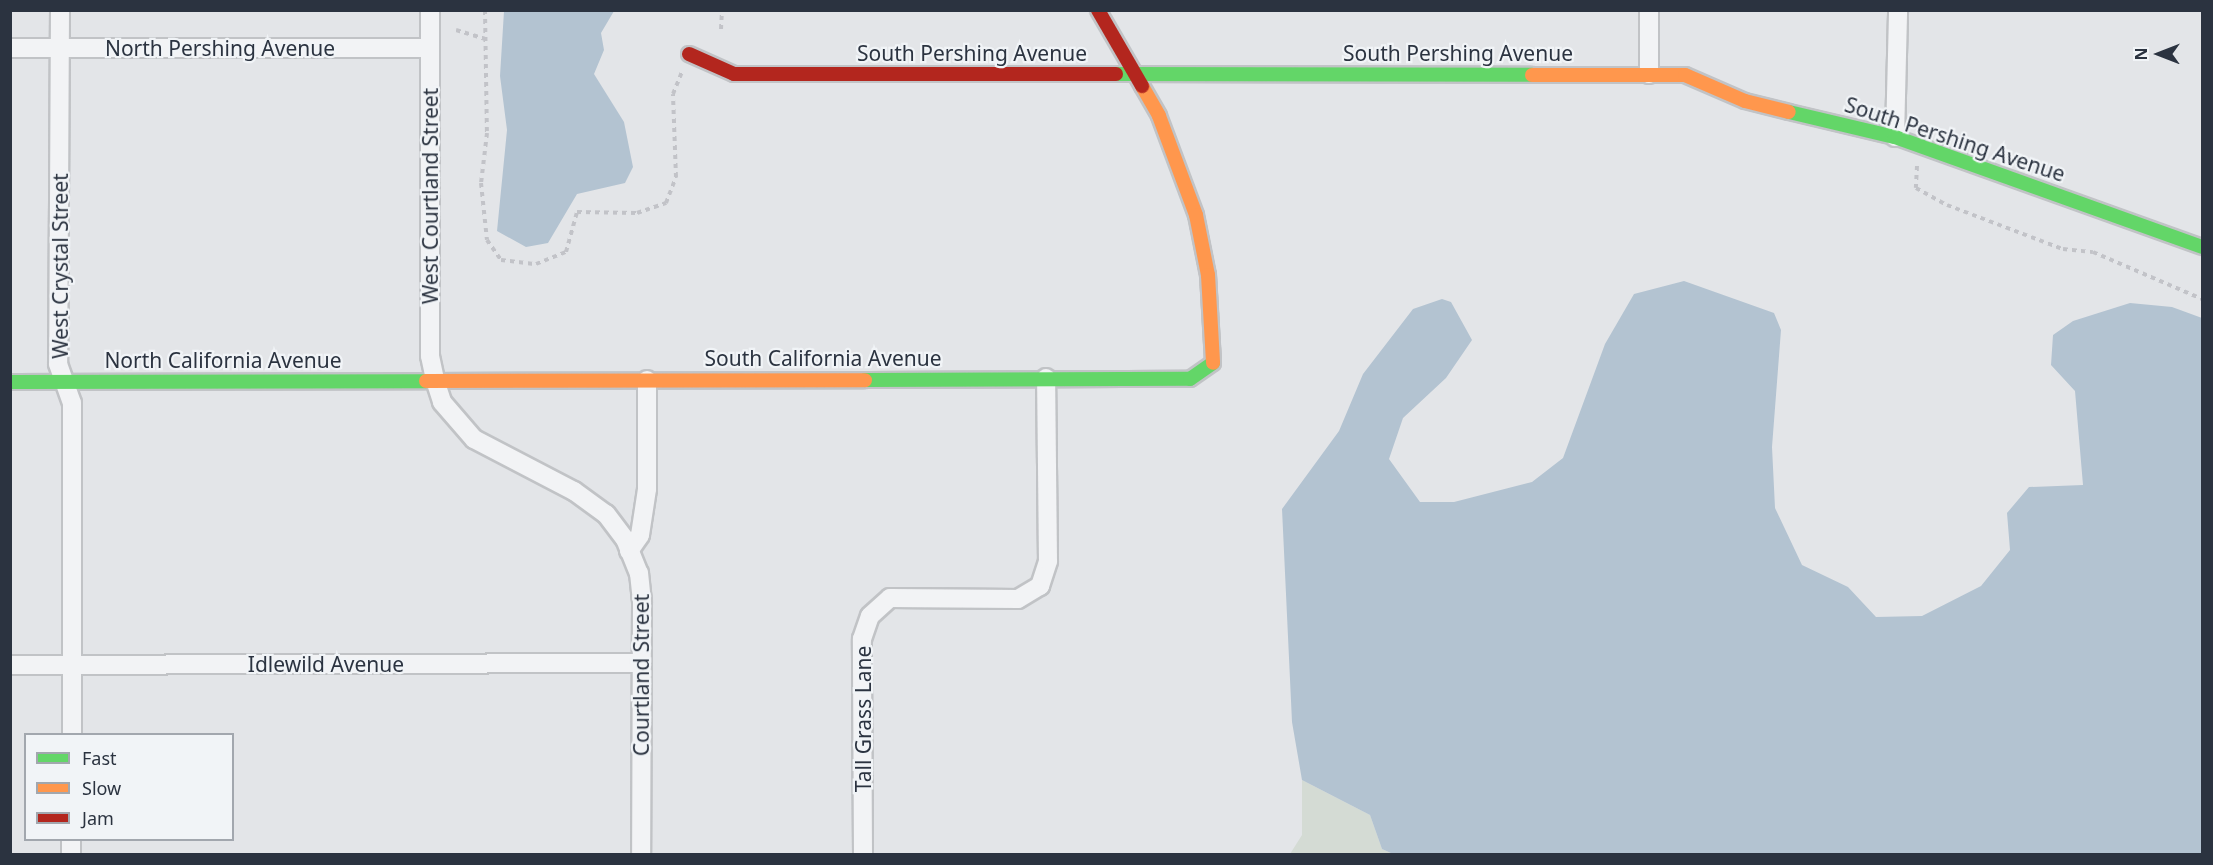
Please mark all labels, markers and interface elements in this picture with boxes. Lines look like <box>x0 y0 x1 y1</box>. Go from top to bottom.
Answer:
north arrow <box>2129 24 2189 84</box>
street label: North Pershing Avenue <box>105 35 335 61</box>
street label: South Pershing Avenue <box>857 40 1087 66</box>
street label: South Pershing Avenue <box>1343 40 1573 66</box>
text: N <box>2130 48 2152 61</box>
street label: West Courtland Street <box>417 88 443 304</box>
street label: South Pershing Avenue <box>1842 91 2068 187</box>
street label: West Crystal Street <box>47 173 73 359</box>
street label: South California Avenue <box>704 345 942 371</box>
street label: North California Avenue <box>104 347 342 373</box>
street label: Courtland Street <box>628 594 654 756</box>
street label: Tall Grass Lane <box>850 646 876 792</box>
street label: Idlewild Avenue <box>248 651 404 677</box>
legend <box>24 733 234 841</box>
text: Fast <box>82 746 117 770</box>
text: Slow <box>82 776 121 800</box>
text: Jam <box>82 806 114 830</box>

